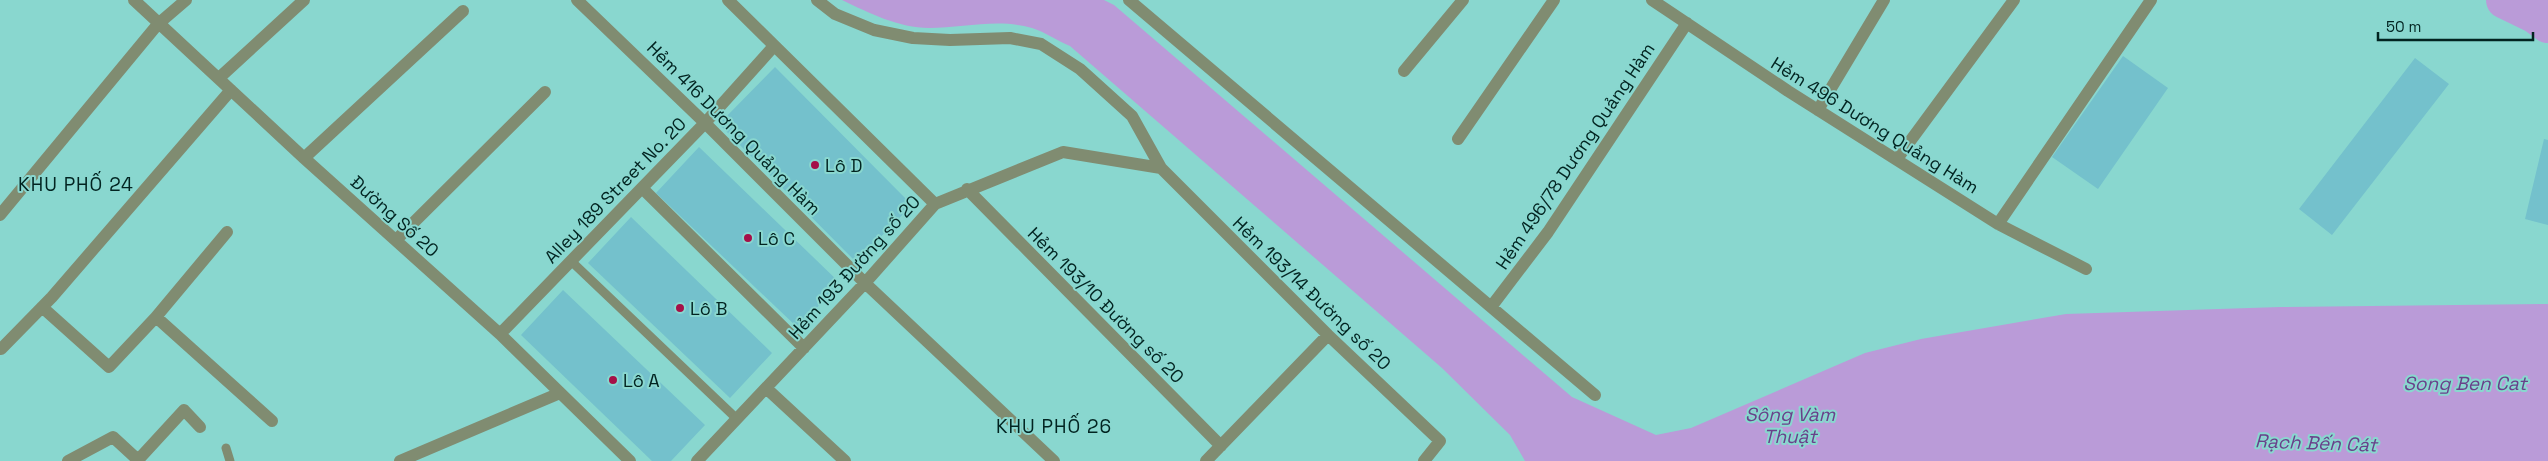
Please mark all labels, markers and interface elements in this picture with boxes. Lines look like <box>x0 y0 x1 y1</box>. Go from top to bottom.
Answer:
scale bar <box>2378 10 2533 42</box>
text: 50 m <box>2386 17 2421 36</box>
street label: Hẻm 416 Dương Quảng Hàm <box>642 36 826 220</box>
street label: Hẻm 496/78 Dương Quảng Hàm <box>1490 38 1660 274</box>
street label: Hẻm 496 Dương Quảng Hàm <box>1767 51 1983 199</box>
street label: Alley 189 Street No. 20 <box>539 112 691 268</box>
place label: Lô D <box>825 154 862 177</box>
marker: Lô D <box>809 159 821 171</box>
street label: Đường Số 20 <box>346 170 444 262</box>
district label: KHU PHỐ 24 <box>18 171 134 197</box>
street label: Hẻm 193 Đường số 20 <box>783 190 925 344</box>
street label: Hẻm 193/14 Đường số 20 <box>1228 211 1396 375</box>
street label: Hẻm 193/10 Đường số 20 <box>1023 222 1189 388</box>
place label: Lô C <box>758 227 795 250</box>
marker: Lô C <box>742 232 754 244</box>
place label: Lô B <box>690 297 727 320</box>
marker: Lô B <box>674 302 686 314</box>
place label: Lô A <box>623 369 660 392</box>
water label: Song Ben Cat <box>2403 371 2529 396</box>
marker: Lô A <box>607 374 619 386</box>
water label: Sông Vàm Thuật <box>1745 402 1836 449</box>
district label: KHU PHỐ 26 <box>996 413 1112 439</box>
water label: Rạch Bến Cát <box>2255 428 2380 458</box>

